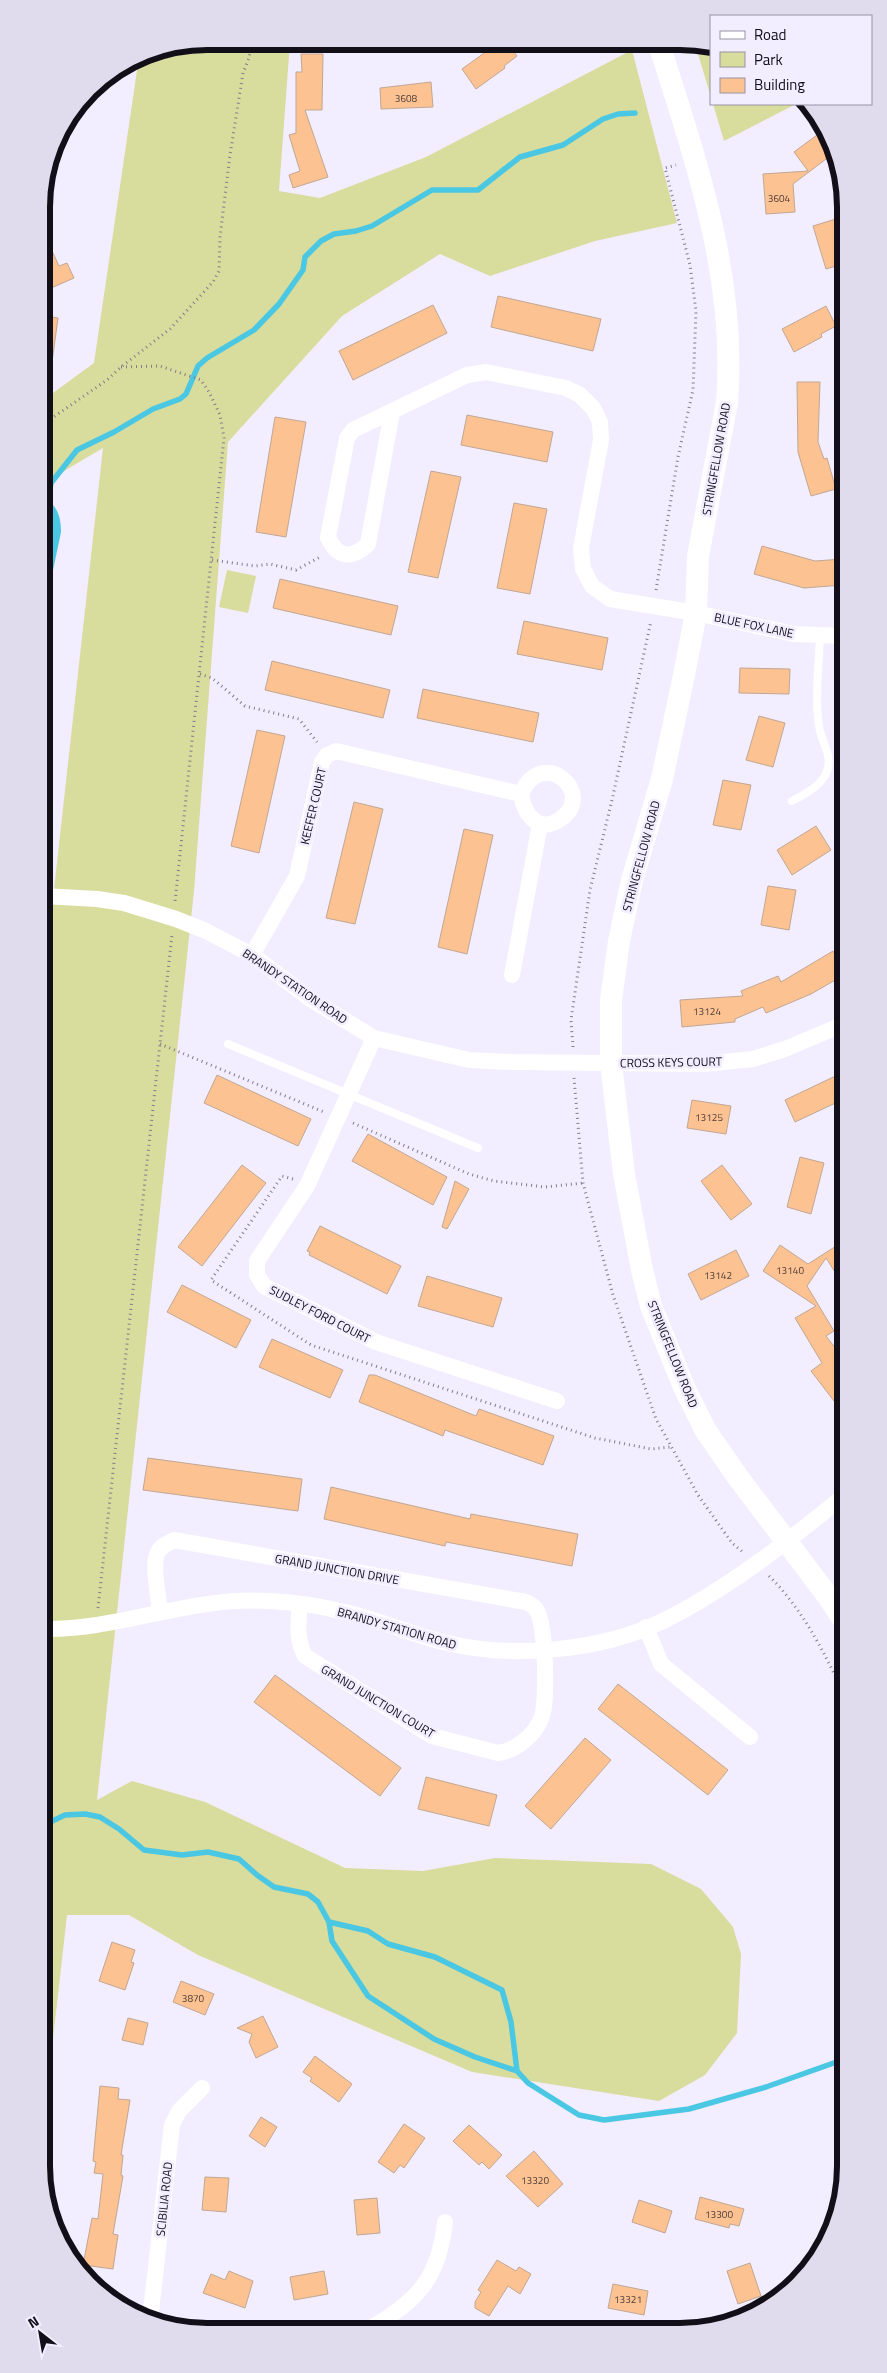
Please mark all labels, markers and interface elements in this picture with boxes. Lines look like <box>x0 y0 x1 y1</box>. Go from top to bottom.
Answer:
legend <box>710 15 872 105</box>
text: Road <box>754 23 786 46</box>
text: Park <box>754 48 783 71</box>
text: Building <box>754 73 805 96</box>
house number: 3608 <box>395 91 418 106</box>
house number: 3604 <box>768 191 791 206</box>
street label: STRINGFELLOW ROAD <box>697 401 735 517</box>
street label: BLUE FOX LANE <box>712 607 796 643</box>
street label: KEEFER COURT <box>295 765 331 846</box>
street label: STRINGFELLOW ROAD <box>617 798 665 914</box>
street label: BRANDY STATION ROAD <box>239 944 352 1028</box>
house number: 13124 <box>693 1004 721 1019</box>
street label: CROSS KEYS COURT <box>620 1052 723 1072</box>
house number: 13125 <box>695 1110 723 1125</box>
house number: 13140 <box>776 1263 804 1278</box>
house number: 13142 <box>704 1268 732 1283</box>
street label: SUDLEY FORD COURT <box>266 1280 374 1348</box>
street label: STRINGFELLOW ROAD <box>643 1298 703 1411</box>
street label: GRAND JUNCTION DRIVE <box>273 1549 401 1589</box>
street label: BRANDY STATION ROAD <box>335 1602 459 1654</box>
street label: GRAND JUNCTION COURT <box>317 1659 439 1743</box>
house number: 3870 <box>182 1991 205 2006</box>
street label: SCIBILIA ROAD <box>151 2161 177 2237</box>
house number: 13320 <box>521 2173 549 2188</box>
house number: 13300 <box>705 2207 733 2222</box>
house number: 13321 <box>614 2292 642 2307</box>
north arrow <box>15 2308 65 2358</box>
text: N <box>23 2310 43 2333</box>

